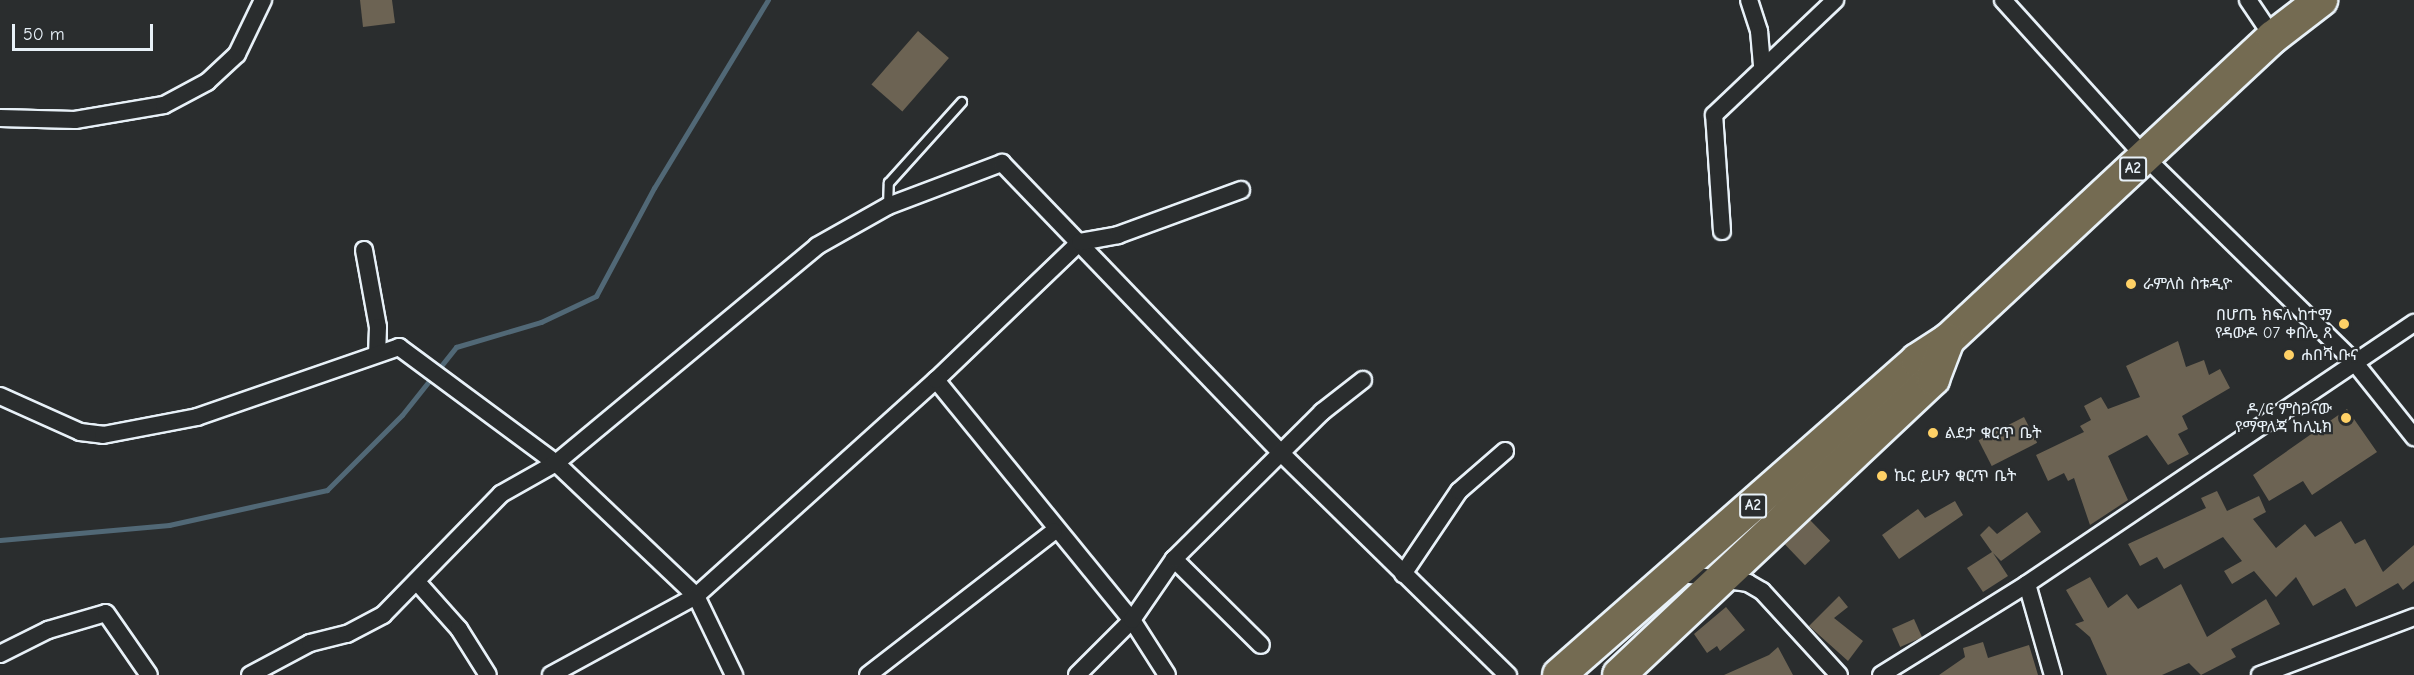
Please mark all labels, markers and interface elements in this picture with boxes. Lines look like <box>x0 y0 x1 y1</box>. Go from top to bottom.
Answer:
scale bar <box>15 12 156 50</box>
text: 50 m <box>23 24 65 45</box>
road number: A2 <box>2118 157 2148 181</box>
place label: ራምለስ ስቱዲዮ <box>2143 274 2232 294</box>
marker: ራምለስ ስቱዲዮ <box>2124 277 2138 291</box>
place label: በሆጤ ክፍለ ከተማ የዳውዶ 07 ቀበሌ ጸ <box>2215 305 2332 343</box>
marker: በሆጤ ክፍለ ከተማ የዳውዶ 07 ቀበሌ ጸ <box>2337 317 2351 331</box>
place label: ሐበሻ ቡና <box>2301 345 2358 365</box>
marker: ሐበሻ ቡና <box>2282 348 2296 362</box>
place label: ዶ/ር ምስጋናው የማዋለጃ ከሊኒክ <box>2235 399 2332 437</box>
marker: ዶ/ር ምስጋናው የማዋለጃ ከሊኒክ <box>2337 409 2355 427</box>
place label: ልደታ ቁርጥ ቤት <box>1945 423 2042 443</box>
marker: ልደታ ቁርጥ ቤት <box>1926 426 1940 440</box>
place label: ኬር ይሁን ቁርጥ ቤት <box>1894 466 2016 486</box>
marker: ኬር ይሁን ቁርጥ ቤት <box>1875 469 1889 483</box>
road number: A2 <box>1738 494 1768 518</box>

